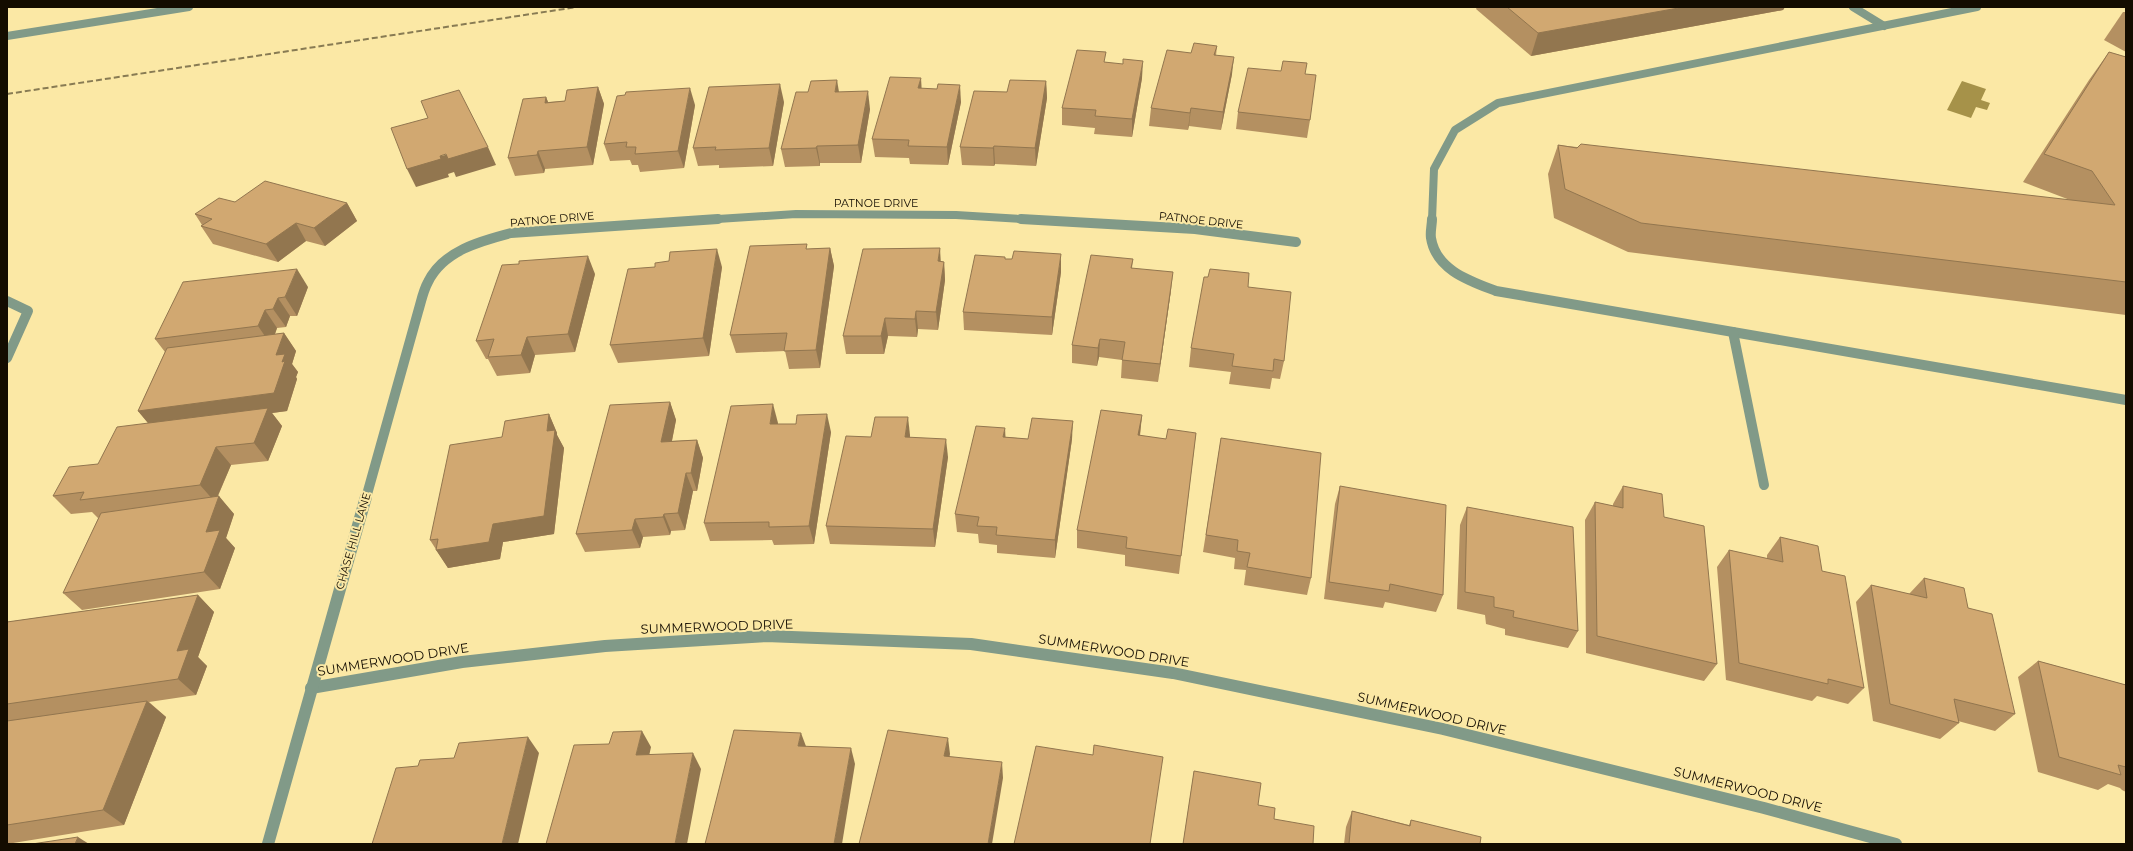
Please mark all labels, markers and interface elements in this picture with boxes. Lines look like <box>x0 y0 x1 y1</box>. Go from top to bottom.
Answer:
street label: PATNOE DRIVE <box>834 196 918 210</box>
street label: PATNOE DRIVE <box>509 208 595 230</box>
street label: PATNOE DRIVE <box>1158 209 1244 231</box>
street label: CHASE HILL LANE <box>332 491 374 591</box>
street label: SUMMERWOOD DRIVE <box>640 615 794 637</box>
street label: SUMMERWOOD DRIVE <box>1037 630 1191 670</box>
street label: SUMMERWOOD DRIVE <box>316 639 470 679</box>
street label: SUMMERWOOD DRIVE <box>1356 688 1508 738</box>
street label: SUMMERWOOD DRIVE <box>1672 763 1824 815</box>

